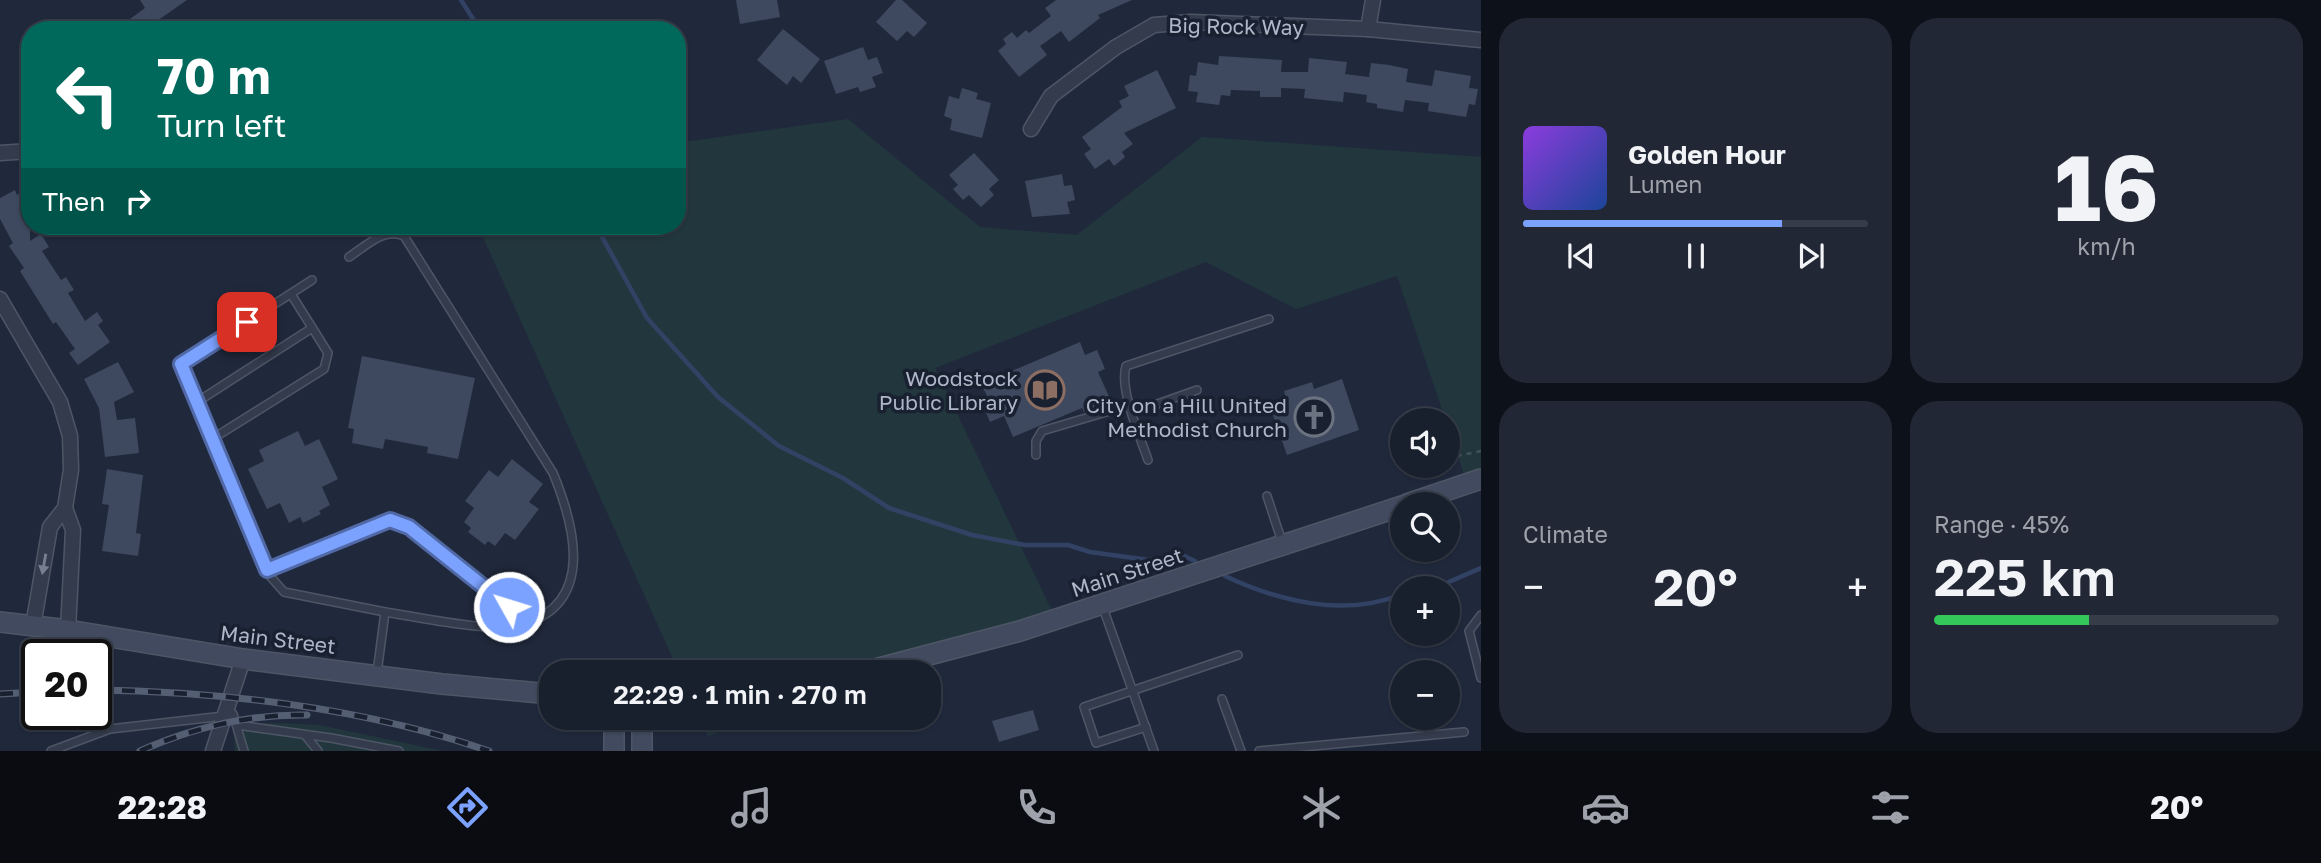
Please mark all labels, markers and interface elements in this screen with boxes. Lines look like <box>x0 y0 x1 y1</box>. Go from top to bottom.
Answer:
street label: Big Rock Way <box>1168 12 1304 40</box>
text: 70 m <box>157 46 271 105</box>
icon: left <box>42 49 133 140</box>
text: Turn left <box>157 106 286 144</box>
text: 16 <box>2054 132 2159 241</box>
text: Golden Hour <box>1628 139 1786 170</box>
text: Lumen <box>1628 170 1702 198</box>
icon: right <box>119 182 157 220</box>
text: Then <box>42 186 105 217</box>
text: km/h <box>2077 232 2136 260</box>
icon: previous <box>1562 237 1600 275</box>
icon: pause <box>1677 237 1715 275</box>
icon: next <box>1792 237 1830 275</box>
pin <box>217 292 277 352</box>
icon: arrive <box>228 303 266 341</box>
place label: Woodstock Public Library <box>879 365 1018 415</box>
library icon: Woodstock Public Library <box>1024 369 1066 411</box>
place label: City on a Hill United Methodist Church <box>1086 392 1287 442</box>
church icon: City on a Hill United Methodist Church <box>1293 396 1335 438</box>
map controls <box>1390 408 1460 730</box>
button: sound <box>1390 408 1460 478</box>
button: search <box>1390 492 1460 562</box>
text: Range · 45% <box>1934 510 2069 538</box>
text: Climate <box>1523 520 1608 548</box>
street label: Main Street <box>1068 542 1186 602</box>
text: 225 km <box>1934 545 2116 607</box>
one-way arrow <box>38 553 49 575</box>
text: 20° <box>1653 555 1738 617</box>
text: − <box>1523 564 1544 609</box>
text: + <box>1847 564 1868 609</box>
position arrow <box>472 570 546 644</box>
button: + <box>1390 576 1460 646</box>
street label: Main Street <box>219 619 337 659</box>
speed limit sign: 20 <box>21 639 112 730</box>
button: − <box>1390 660 1460 730</box>
text: 22:29 · 1 min · 270 m <box>613 679 867 710</box>
icon: directions <box>443 783 492 832</box>
icon: music <box>727 783 776 832</box>
icon: phone <box>1012 783 1061 832</box>
icon: climate <box>1297 783 1346 832</box>
icon: car <box>1581 783 1630 832</box>
icon: filters <box>1866 783 1915 832</box>
text: 22:28 <box>118 788 207 826</box>
text: 20° <box>2150 788 2203 826</box>

